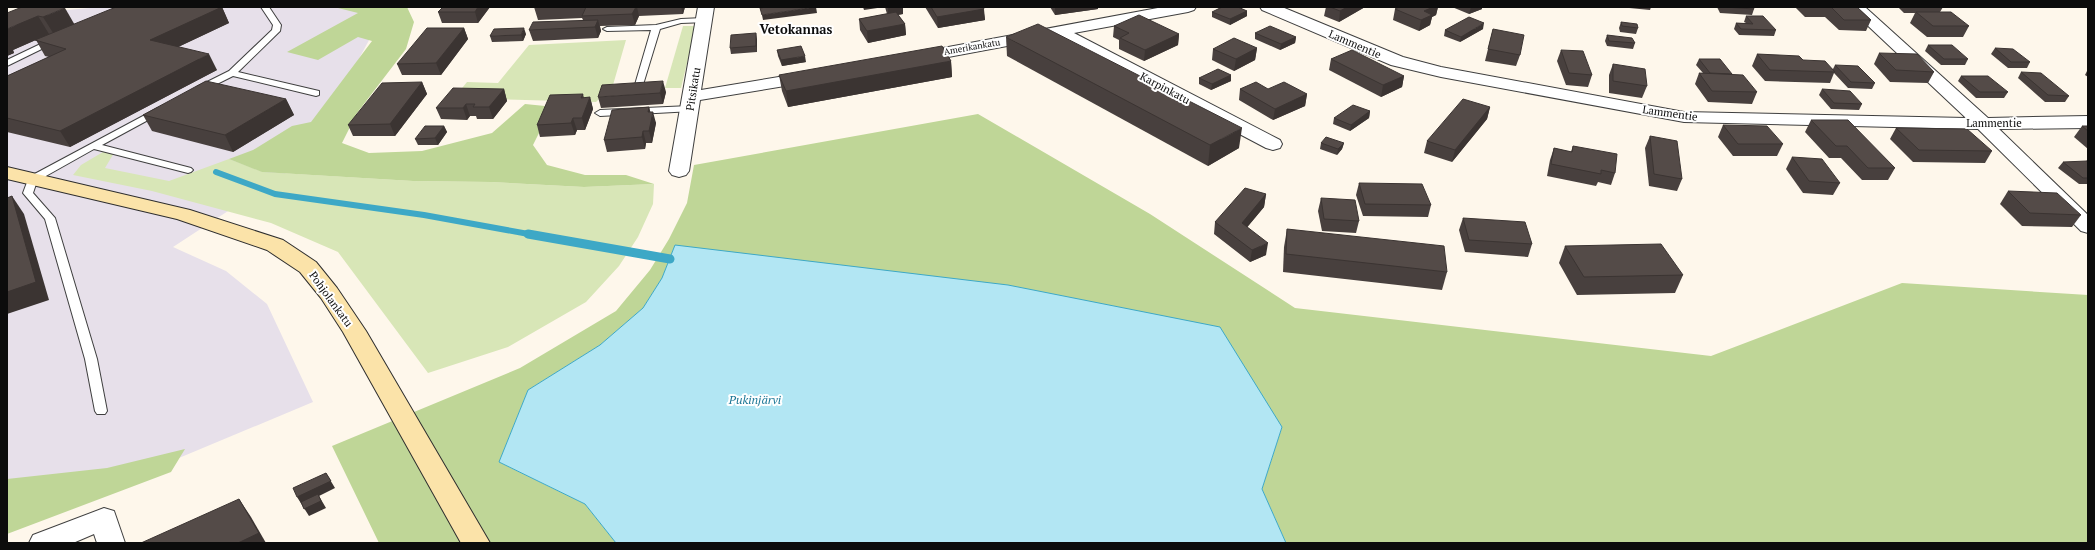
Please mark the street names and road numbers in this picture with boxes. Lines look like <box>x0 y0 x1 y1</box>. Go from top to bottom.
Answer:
street label: Lammentie <box>1327 27 1384 61</box>
street label: Amerikankatu <box>943 36 1001 58</box>
street label: Pitsikatu <box>683 66 703 112</box>
street label: Karpinkatu <box>1138 69 1193 107</box>
street label: Lammentie <box>1642 102 1699 124</box>
street label: Lammentie <box>1966 116 2022 130</box>
street label: Pohjolankatu <box>306 269 356 330</box>

